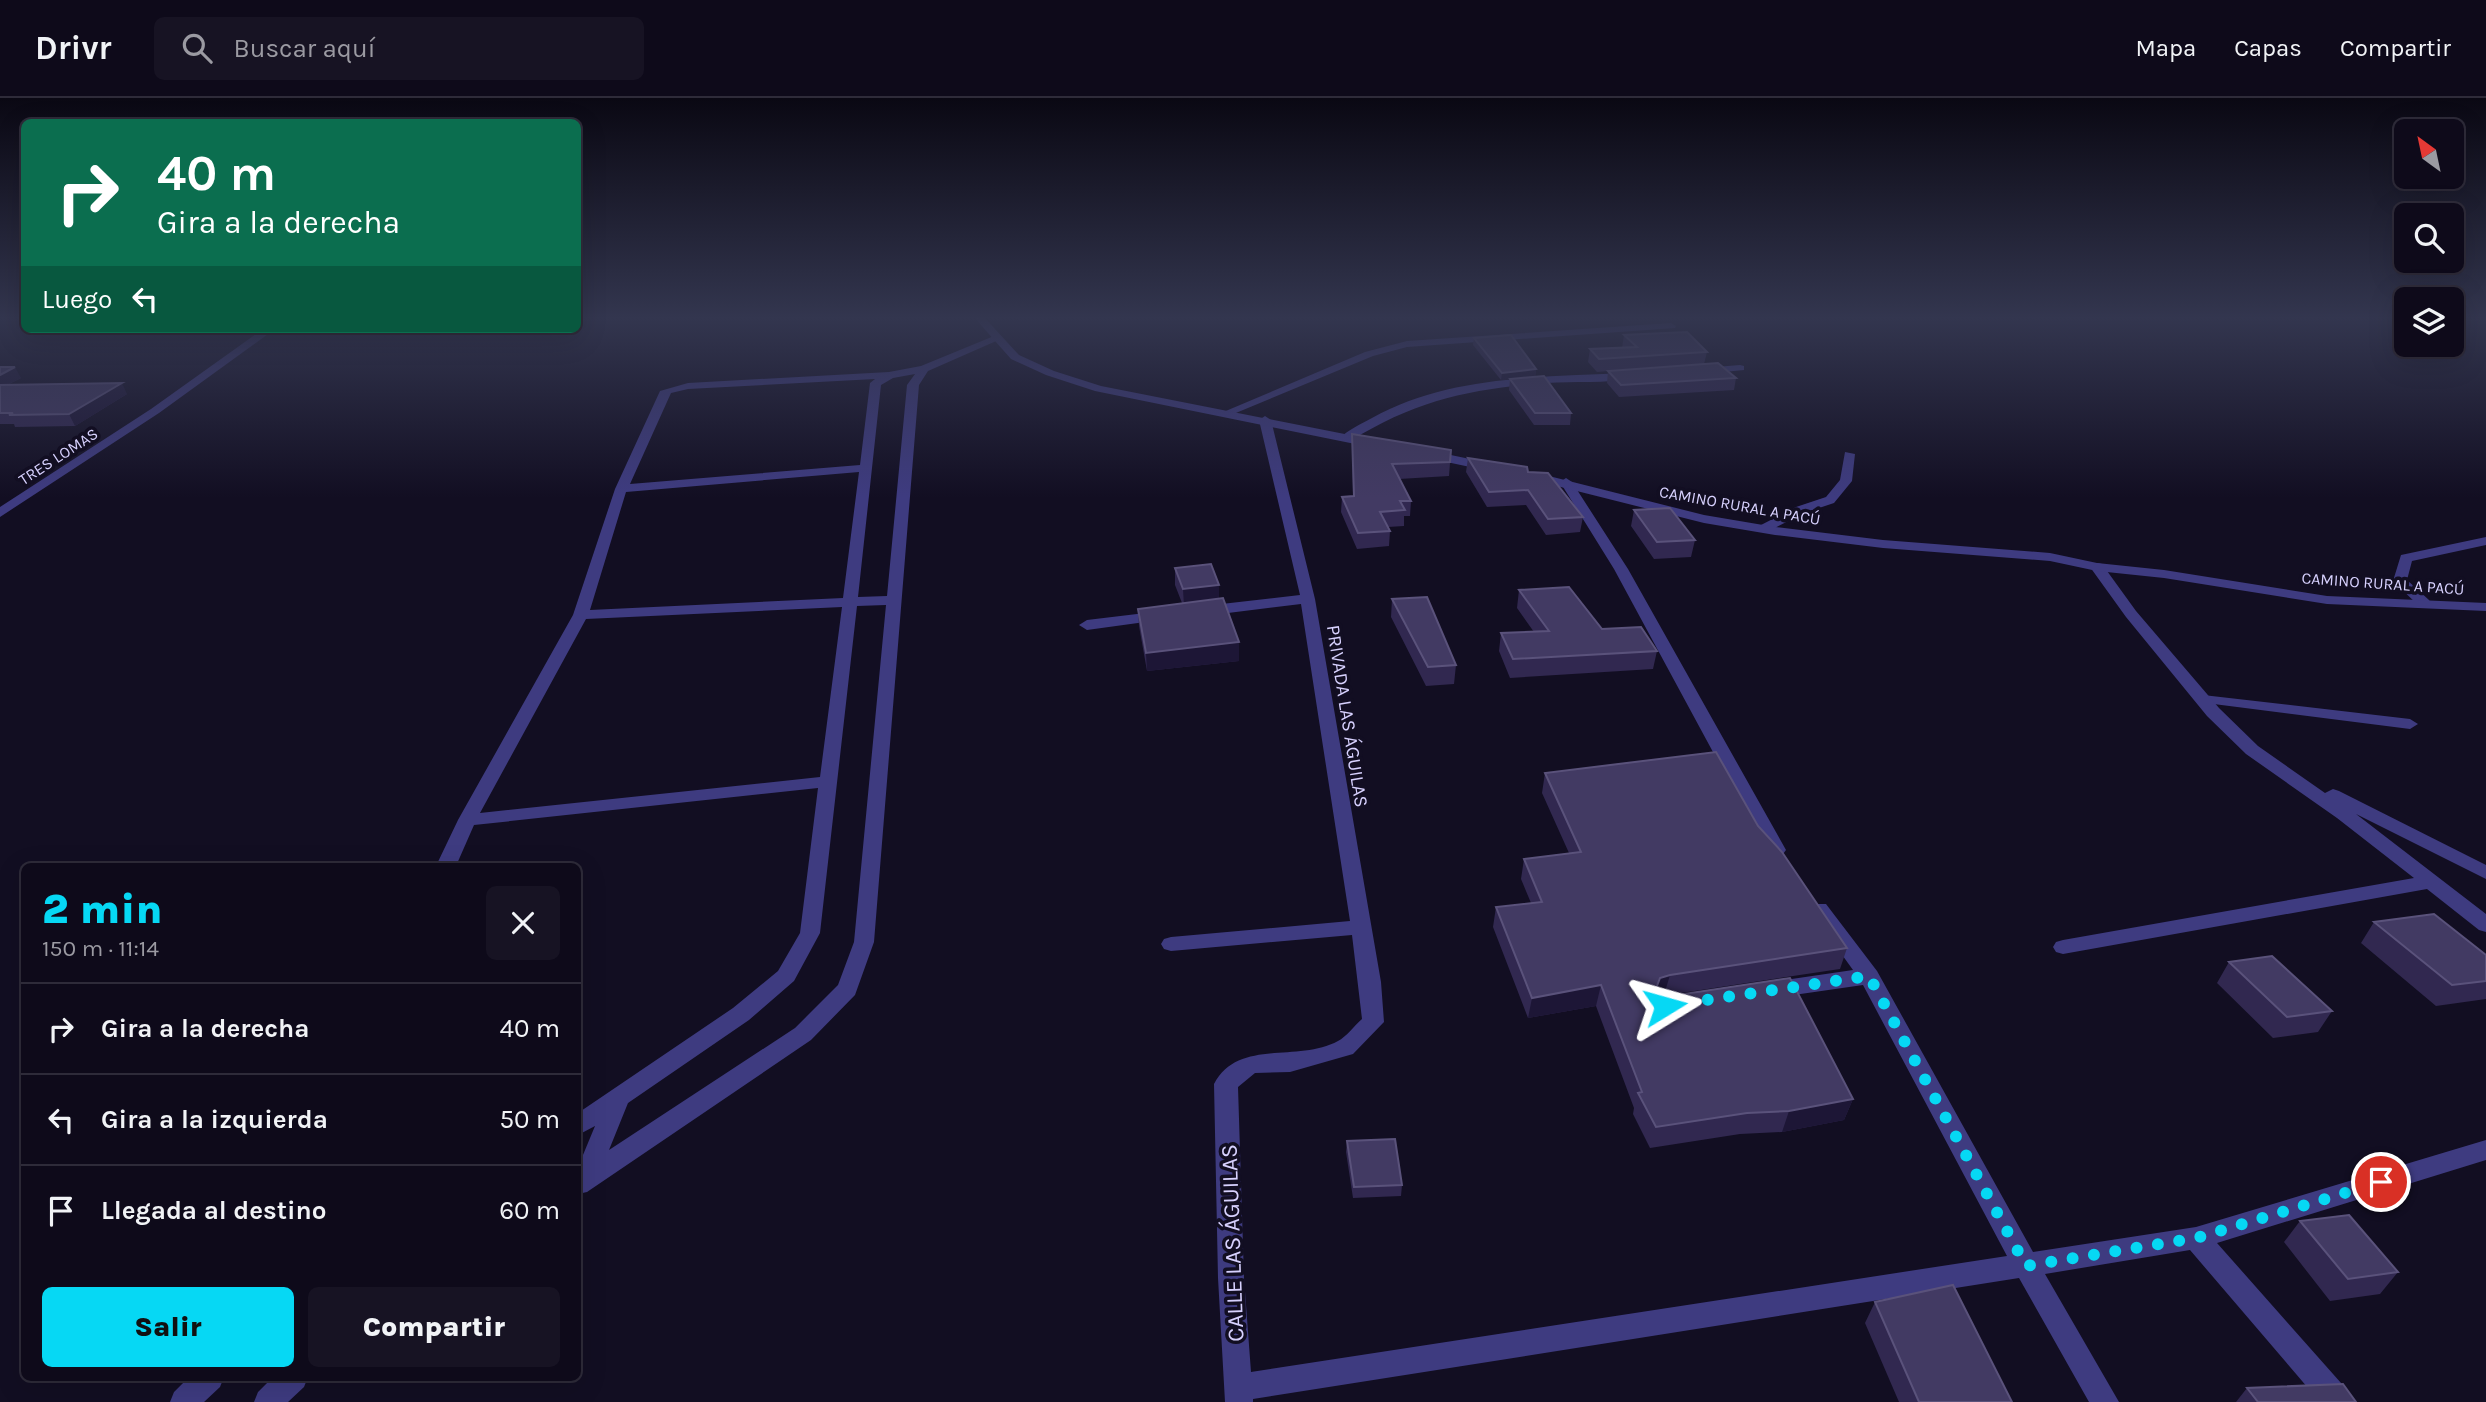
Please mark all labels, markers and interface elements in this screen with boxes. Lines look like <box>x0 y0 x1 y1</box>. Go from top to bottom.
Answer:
search box <box>154 17 644 80</box>
text: Drivr <box>35 29 112 67</box>
icon: search <box>178 29 216 67</box>
text: Buscar aquí <box>234 33 375 64</box>
text: Mapa <box>2135 34 2196 62</box>
text: Capas <box>2234 34 2302 62</box>
text: Compartir <box>2340 34 2451 62</box>
north arrow <box>2394 119 2464 189</box>
map controls <box>2394 119 2464 357</box>
text: 40 m <box>157 145 276 202</box>
icon: right <box>42 147 133 238</box>
button: search <box>2394 203 2464 273</box>
text: Gira a la derecha <box>157 204 400 241</box>
icon: left <box>126 280 164 318</box>
text: Luego <box>42 284 112 315</box>
button: layers <box>2394 287 2464 357</box>
street label: TRES LOMAS <box>15 424 101 489</box>
street label: CAMINO RURAL A PACÚ <box>1658 482 1822 529</box>
street label: CAMINO RURAL A PACÚ <box>2301 568 2465 599</box>
street label: PRIVADA LAS ÁGUILAS <box>1322 623 1373 809</box>
text: 2 min <box>42 884 162 934</box>
button: close <box>486 886 560 960</box>
text: 150 m · 11:14 <box>42 935 159 962</box>
position arrow <box>1628 969 1702 1043</box>
icon: right <box>42 1010 80 1048</box>
text: Gira a la derecha <box>101 1013 310 1044</box>
text: 40 m <box>500 1013 560 1044</box>
icon: left <box>42 1101 80 1139</box>
text: Gira a la izquierda <box>101 1104 328 1135</box>
text: 50 m <box>499 1104 560 1135</box>
street label: CALLE LAS ÁGUILAS <box>1216 1144 1249 1342</box>
pin <box>2351 1152 2411 1212</box>
icon: arrive <box>2362 1163 2400 1201</box>
icon: arrive <box>42 1192 80 1230</box>
text: Llegada al destino <box>101 1195 327 1226</box>
text: 60 m <box>499 1195 560 1226</box>
button: Salir <box>42 1287 294 1367</box>
button: Compartir <box>308 1287 560 1367</box>

